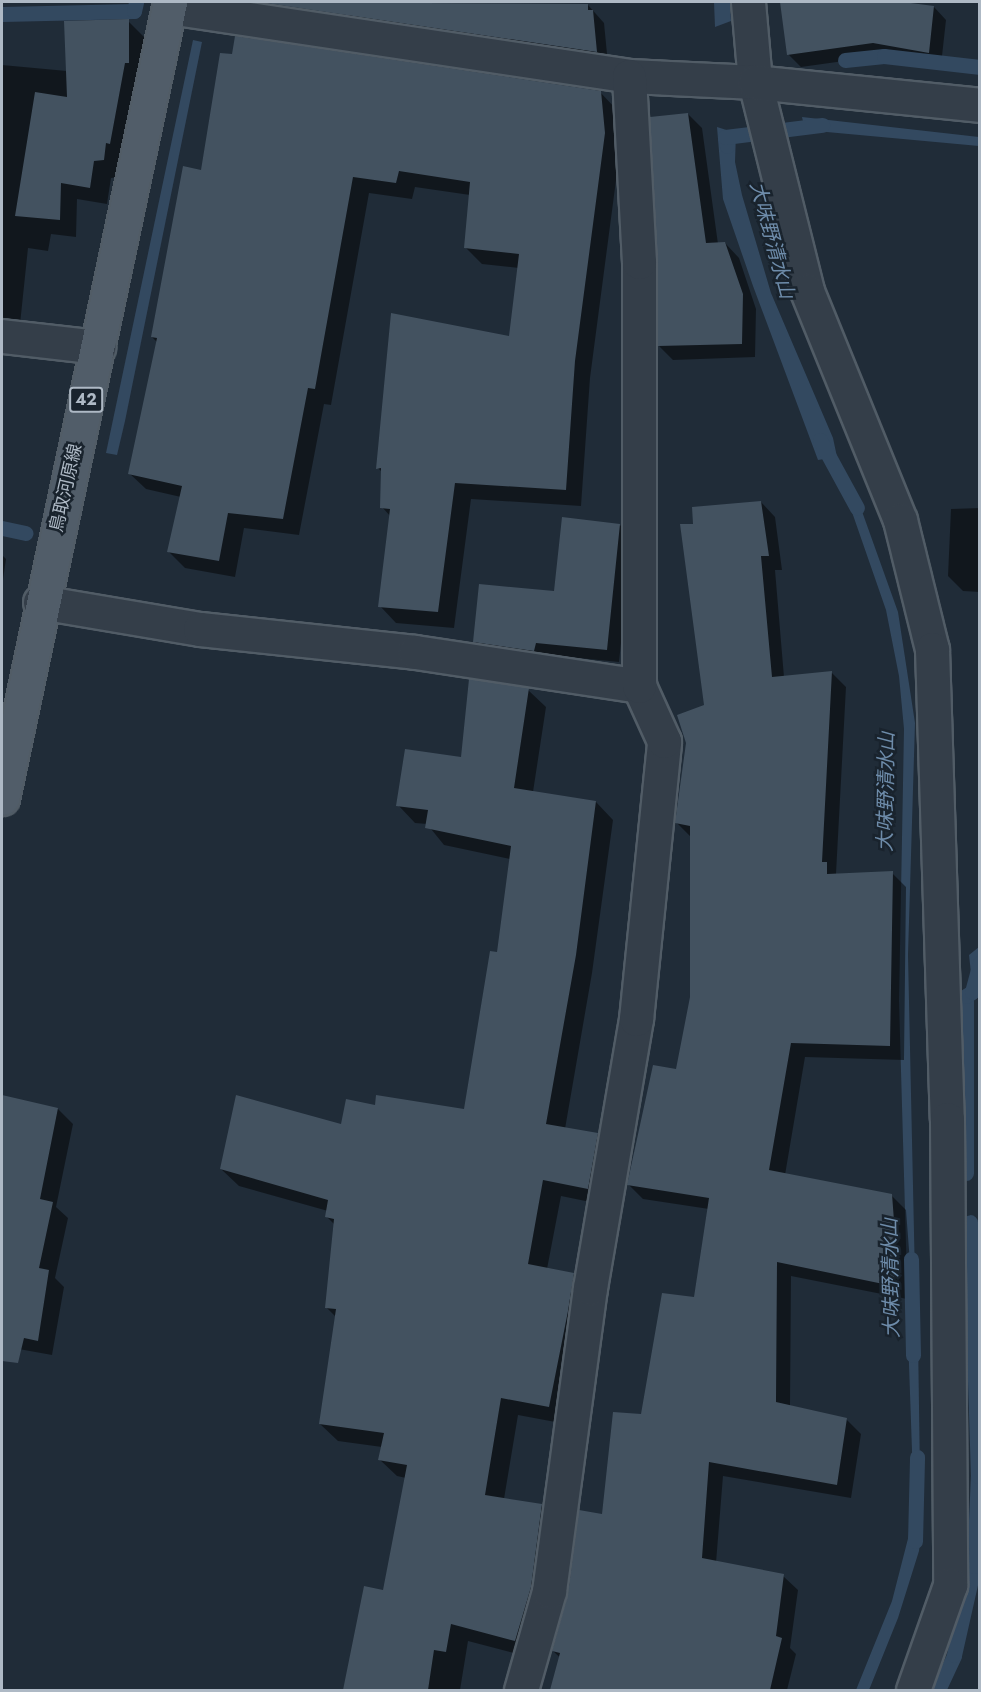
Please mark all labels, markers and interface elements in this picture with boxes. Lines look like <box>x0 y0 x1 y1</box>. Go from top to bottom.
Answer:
water label: 大味野清水山 <box>745 179 799 301</box>
road number: 42 <box>68 387 104 413</box>
street label: 鳥取河原線 <box>45 442 87 534</box>
water label: 大味野清水山 <box>873 732 899 852</box>
water label: 大味野清水山 <box>878 1218 904 1338</box>

